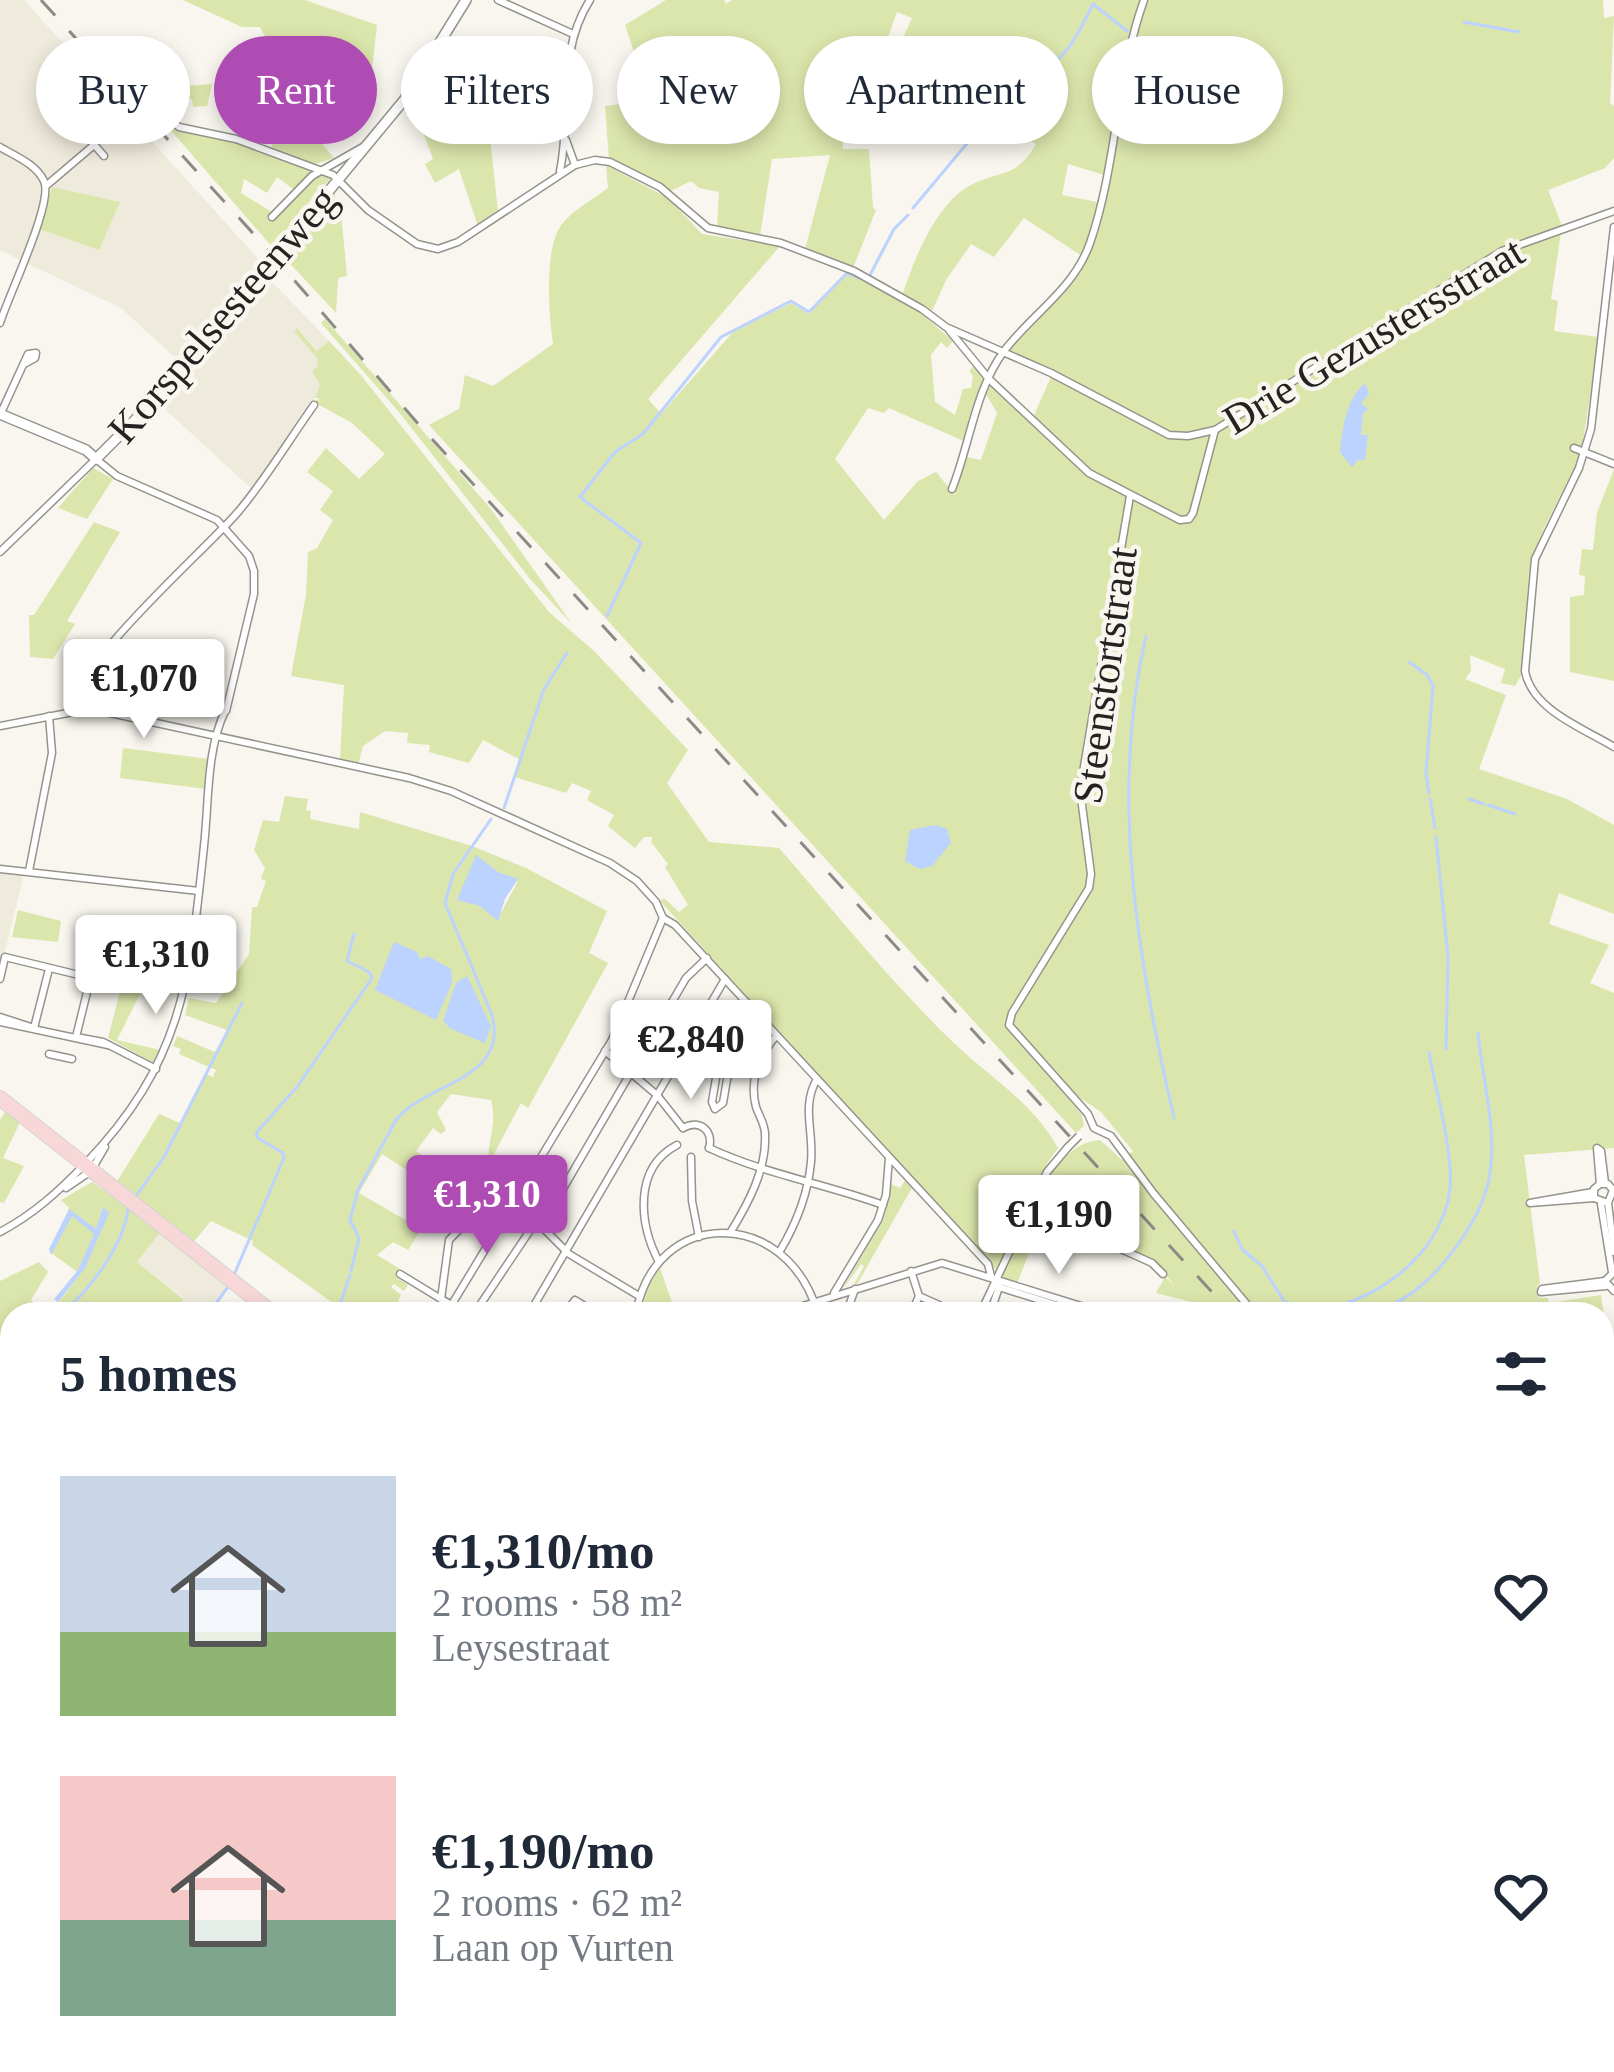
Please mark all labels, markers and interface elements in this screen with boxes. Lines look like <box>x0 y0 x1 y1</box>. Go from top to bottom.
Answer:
chip: Buy <box>36 36 190 144</box>
chip: Rent <box>214 36 377 144</box>
chip: Filters <box>401 36 593 144</box>
chip: New <box>617 36 780 144</box>
chip: Apartment <box>804 36 1068 144</box>
chip: House <box>1092 36 1283 144</box>
street label: Korspelsesteenweg <box>99 177 346 452</box>
street label: Drie Gezustersstraat <box>1215 228 1532 444</box>
street label: Steenstortstraat <box>1064 543 1146 807</box>
pin: €1,070 <box>46 639 242 741</box>
text: €1,070 <box>90 656 198 699</box>
pin: €1,310 <box>58 915 254 1017</box>
text: €1,310 <box>102 932 210 975</box>
pin: €2,840 <box>593 1000 789 1102</box>
text: €2,840 <box>637 1017 745 1060</box>
pin: €1,310 <box>389 1155 585 1257</box>
text: €1,310 <box>433 1172 541 1215</box>
pin: €1,190 <box>961 1175 1157 1277</box>
text: €1,190 <box>1005 1192 1113 1235</box>
icon: filters <box>1488 1341 1554 1407</box>
text: 5 homes <box>60 1346 237 1402</box>
text: €1,310/mo <box>432 1523 654 1579</box>
icon: home <box>156 1524 300 1668</box>
icon: heart <box>1488 1563 1554 1629</box>
text: 2 rooms · 58 m² <box>432 1581 682 1624</box>
text: Leysestraat <box>432 1626 610 1669</box>
text: €1,190/mo <box>432 1823 654 1879</box>
icon: home <box>156 1824 300 1968</box>
icon: heart <box>1488 1863 1554 1929</box>
text: 2 rooms · 62 m² <box>432 1881 682 1924</box>
text: Laan op Vurten <box>432 1926 674 1969</box>

